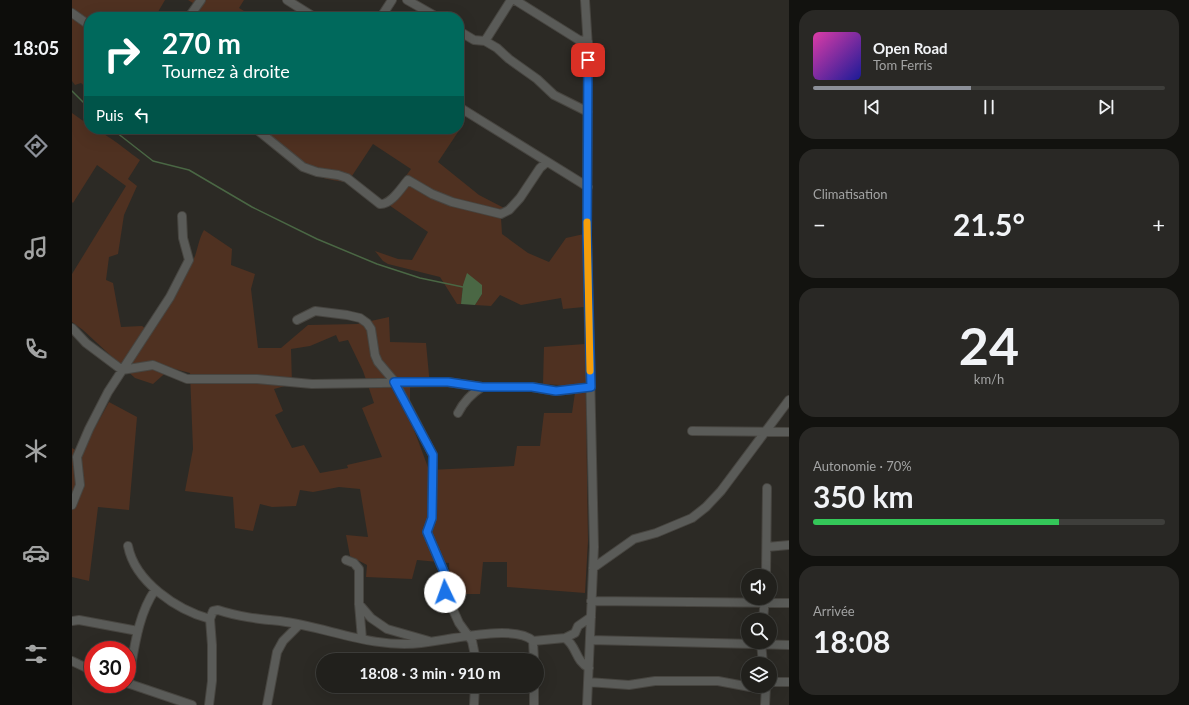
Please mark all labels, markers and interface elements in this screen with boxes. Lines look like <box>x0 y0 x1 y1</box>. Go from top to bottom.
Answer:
text: 270 m <box>162 26 241 60</box>
icon: right <box>96 28 148 80</box>
text: 18:05 <box>13 37 59 59</box>
text: Open Road <box>873 39 948 57</box>
pin <box>571 43 605 77</box>
icon: arrive <box>577 49 599 71</box>
text: Tom Ferris <box>873 57 932 73</box>
text: Tournez à droite <box>162 60 290 82</box>
icon: previous <box>861 96 883 118</box>
icon: pause <box>978 96 1000 118</box>
icon: next <box>1095 96 1117 118</box>
icon: left <box>131 104 153 126</box>
text: Puis <box>96 106 123 124</box>
icon: directions <box>22 132 50 160</box>
text: Climatisation <box>813 186 888 202</box>
text: 21.5° <box>953 206 1025 242</box>
text: − <box>813 211 826 238</box>
text: + <box>1152 211 1165 238</box>
icon: music <box>22 234 50 262</box>
text: 24 <box>959 314 1019 376</box>
icon: phone <box>22 335 50 363</box>
text: km/h <box>974 371 1004 387</box>
icon: climate <box>22 437 50 465</box>
text: Autonomie · 70% <box>813 458 912 474</box>
text: 350 km <box>813 478 914 514</box>
icon: car <box>22 539 50 567</box>
map controls <box>741 569 777 693</box>
button: sound <box>741 569 777 605</box>
position arrow <box>424 571 466 613</box>
text: Arrivée <box>813 603 855 619</box>
button: search <box>741 613 777 649</box>
text: 18:08 <box>813 623 890 659</box>
icon: filters <box>22 640 50 668</box>
speed limit sign: 30 <box>84 641 136 693</box>
button: layers <box>741 657 777 693</box>
text: 18:08 · 3 min · 910 m <box>360 664 500 682</box>

